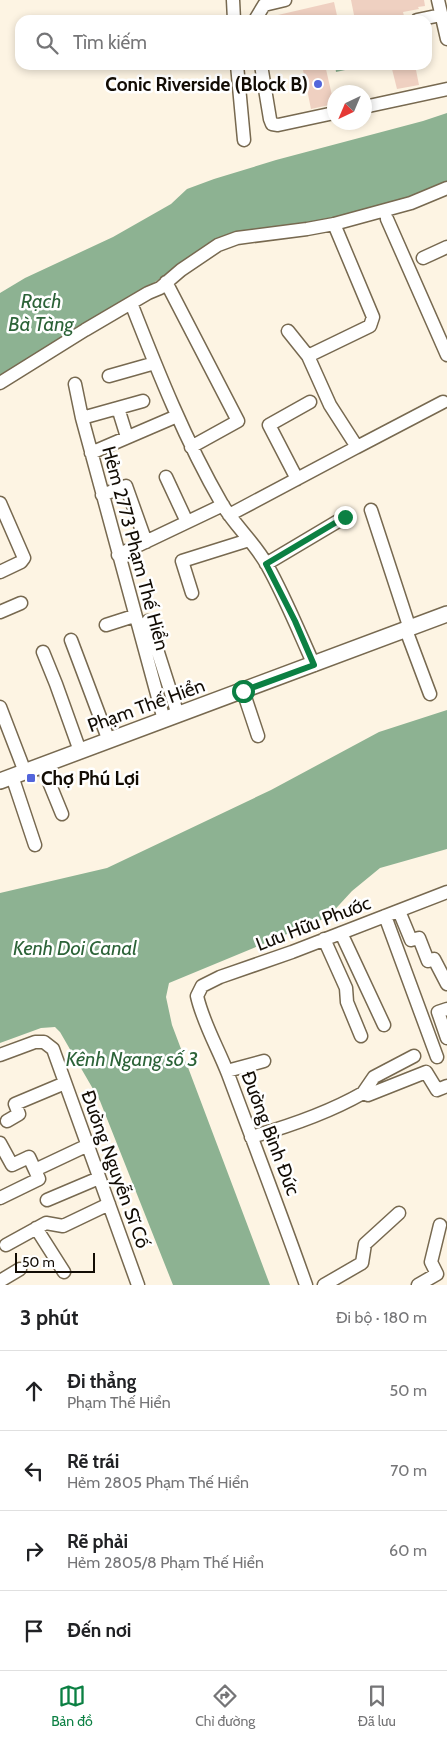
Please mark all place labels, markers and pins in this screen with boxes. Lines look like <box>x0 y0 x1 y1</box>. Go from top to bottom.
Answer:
place label: Conic Riverside (Block B) <box>105 73 308 96</box>
marker: Conic Riverside (Block B) <box>312 78 324 90</box>
place label: Chợ Phú Lợi <box>41 767 139 790</box>
marker: Chợ Phú Lợi <box>25 772 37 784</box>

